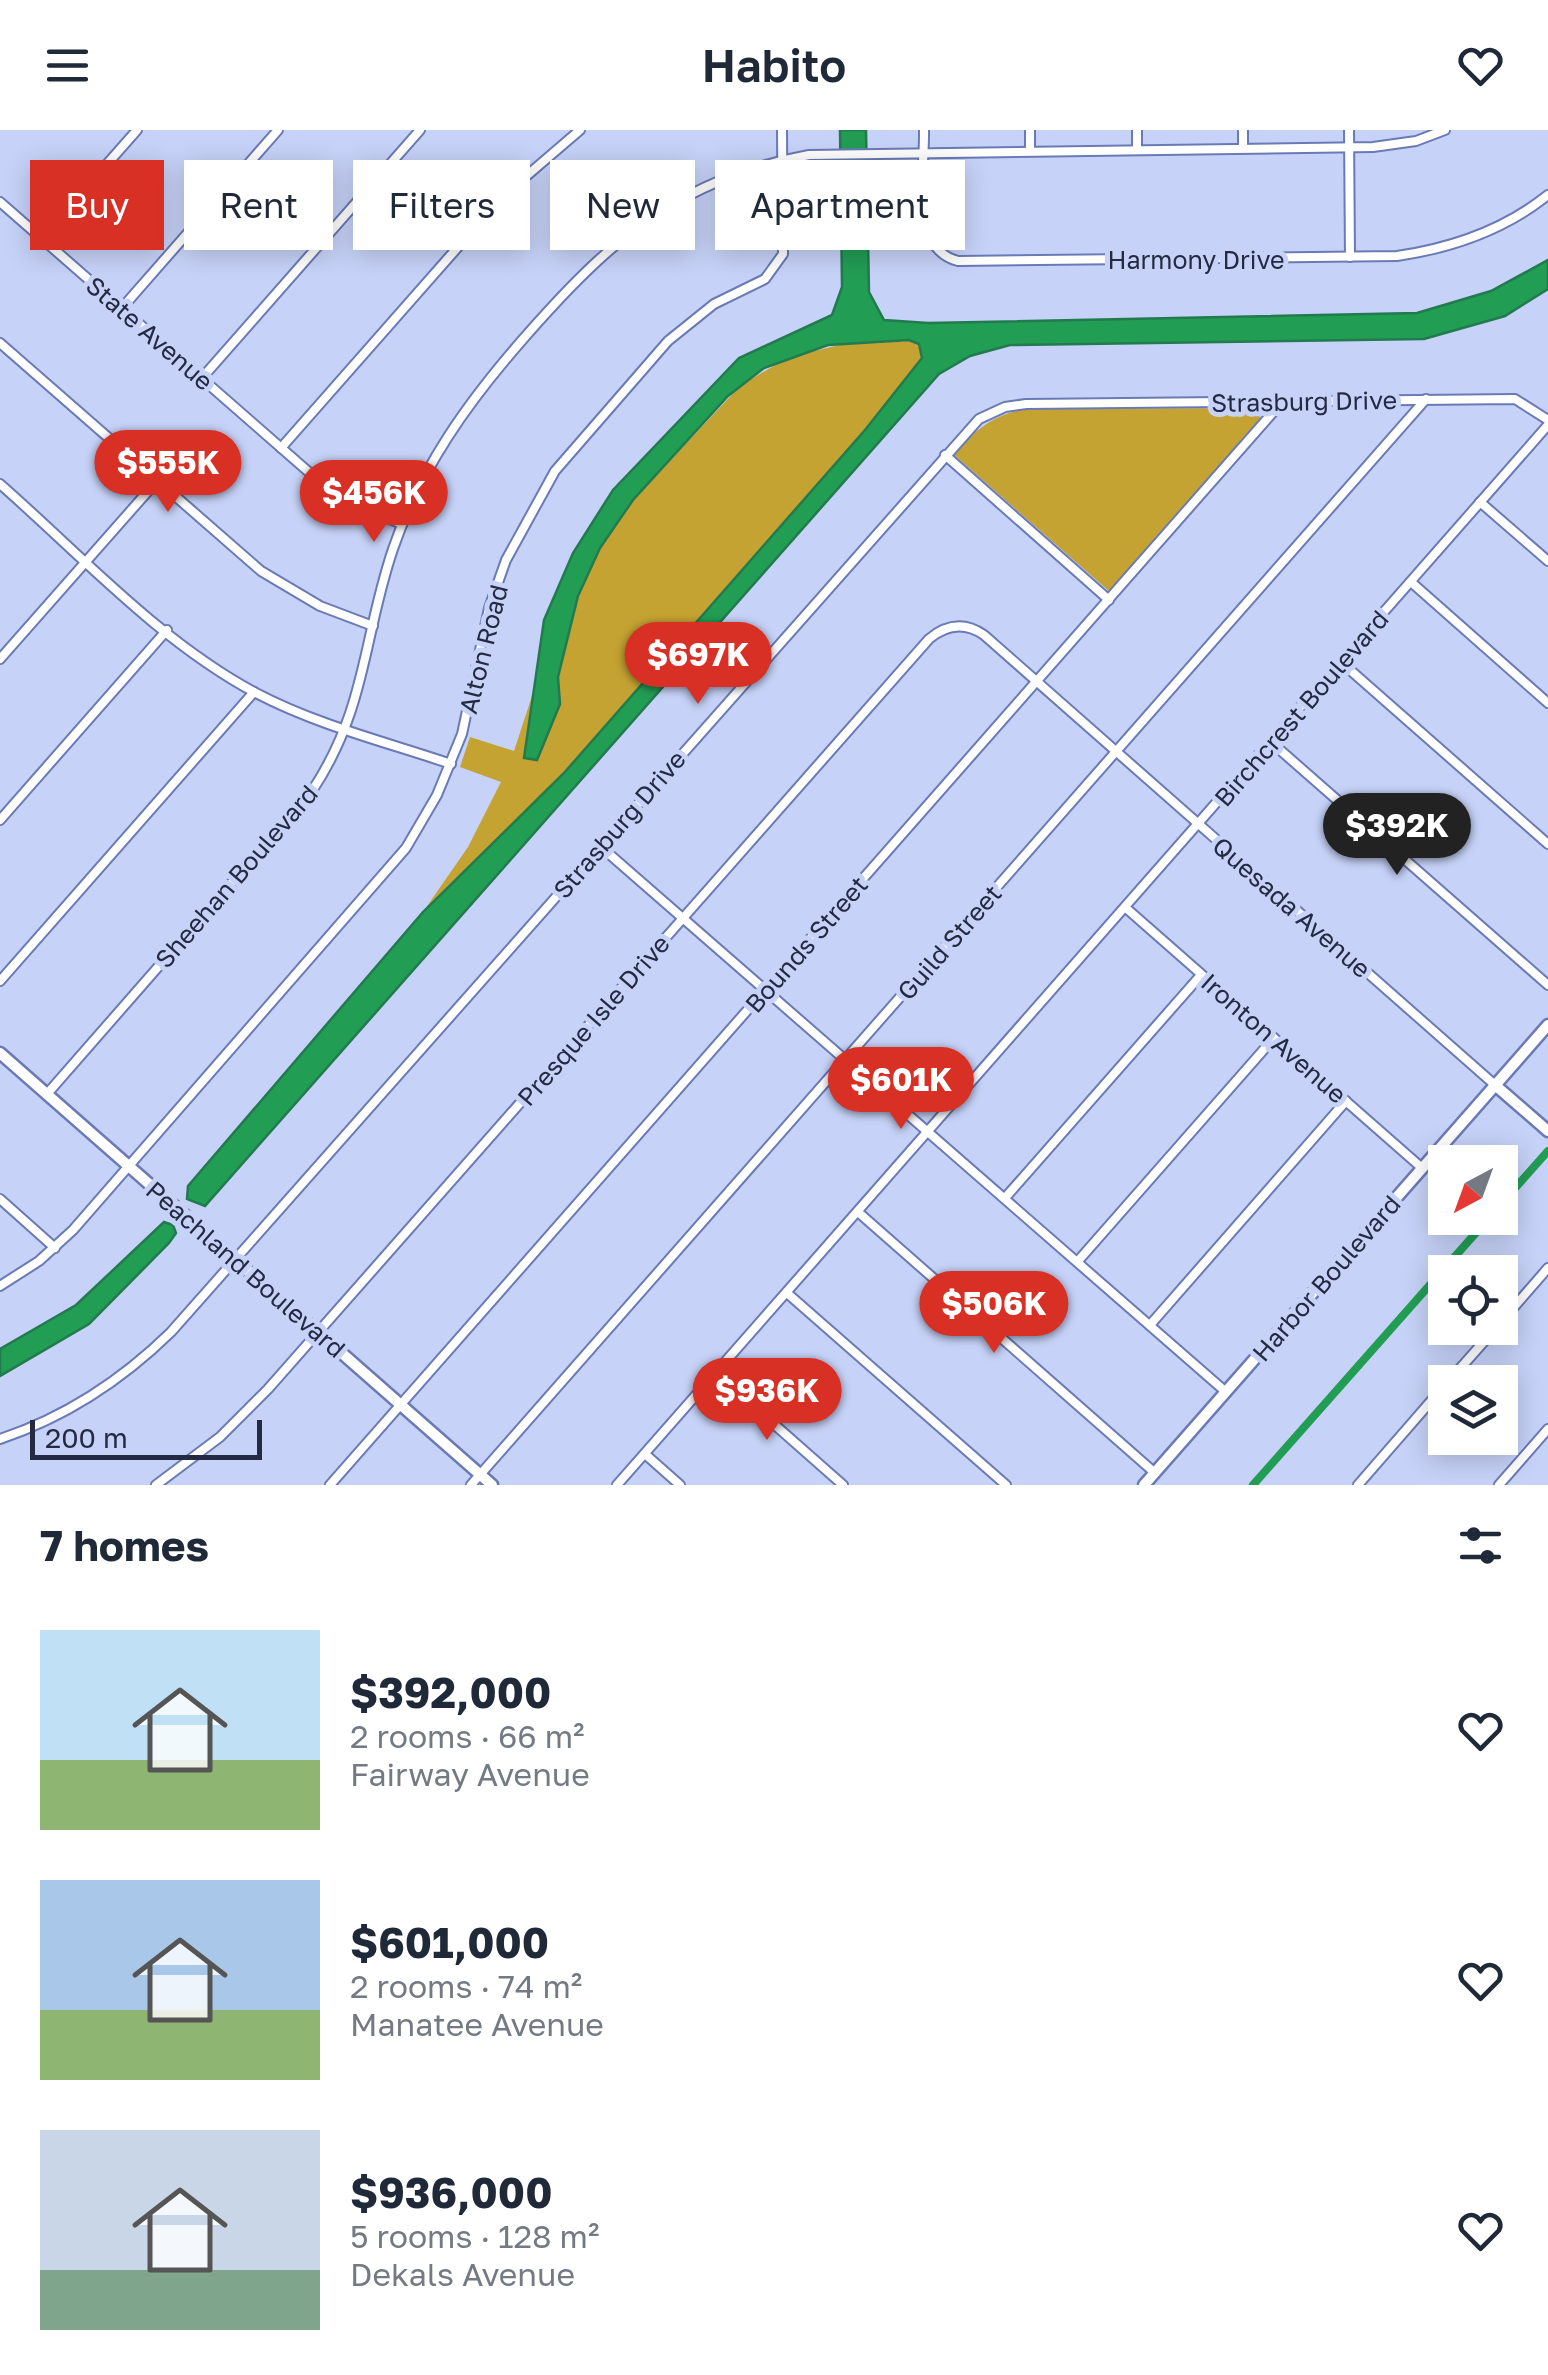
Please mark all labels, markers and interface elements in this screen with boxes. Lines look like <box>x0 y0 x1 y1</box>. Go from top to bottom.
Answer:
icon: menu <box>40 38 95 93</box>
text: Habito <box>702 38 846 92</box>
icon: heart <box>1453 38 1508 93</box>
chip: Buy <box>30 160 164 250</box>
chip: Rent <box>184 160 333 250</box>
chip: Filters <box>353 160 530 250</box>
chip: New <box>550 160 695 250</box>
chip: Apartment <box>715 160 965 250</box>
street label: Harmony Drive <box>1107 244 1285 275</box>
street label: State Avenue <box>80 269 220 397</box>
street label: Strasburg Drive <box>1211 384 1397 418</box>
pin: $555K <box>98 430 238 515</box>
text: $555K <box>116 443 220 481</box>
pin: $456K <box>304 460 444 545</box>
text: $456K <box>322 473 426 511</box>
street label: Alton Road <box>452 581 514 717</box>
street label: Birchcrest Boulevard <box>1207 604 1395 812</box>
pin: $697K <box>628 622 768 707</box>
text: $697K <box>647 635 749 673</box>
street label: Strasburg Drive <box>546 744 692 904</box>
street label: Sheehan Boulevard <box>148 778 324 974</box>
pin: $392K <box>1327 793 1467 878</box>
text: $392K <box>1345 806 1449 844</box>
street label: Quesada Avenue <box>1207 830 1377 984</box>
street label: Bounds Street <box>738 869 874 1019</box>
street label: Guild Street <box>890 878 1008 1006</box>
street label: Presque Isle Drive <box>510 928 676 1112</box>
street label: Ironton Avenue <box>1195 966 1353 1110</box>
pin: $601K <box>831 1047 971 1132</box>
text: $601K <box>850 1060 952 1098</box>
north arrow <box>1428 1145 1518 1235</box>
map controls <box>1428 1145 1518 1455</box>
street label: Peachland Boulevard <box>140 1174 352 1364</box>
street label: Harbor Boulevard <box>1245 1189 1407 1367</box>
button: locate <box>1428 1255 1518 1345</box>
pin: $506K <box>924 1271 1064 1356</box>
text: $506K <box>941 1284 1047 1322</box>
pin: $936K <box>697 1358 837 1443</box>
button: layers <box>1428 1365 1518 1455</box>
text: $936K <box>715 1371 819 1409</box>
scale bar <box>30 1415 262 1460</box>
text: 200 m <box>45 1421 128 1454</box>
icon: filters <box>1453 1518 1508 1573</box>
text: 7 homes <box>40 1520 209 1570</box>
text: $392,000 <box>350 1667 551 1717</box>
icon: home <box>120 1670 240 1790</box>
icon: heart <box>1453 1703 1508 1758</box>
text: 2 rooms · 66 m² <box>350 1717 585 1755</box>
text: Fairway Avenue <box>350 1755 590 1793</box>
text: $601,000 <box>350 1917 549 1967</box>
icon: home <box>120 1920 240 2040</box>
icon: heart <box>1453 1953 1508 2008</box>
text: 2 rooms · 74 m² <box>350 1967 582 2005</box>
text: Manatee Avenue <box>350 2005 604 2043</box>
text: $936,000 <box>350 2167 552 2217</box>
icon: home <box>120 2170 240 2290</box>
icon: heart <box>1453 2203 1508 2258</box>
text: 5 rooms · 128 m² <box>350 2217 599 2255</box>
text: Dekals Avenue <box>350 2255 575 2293</box>

